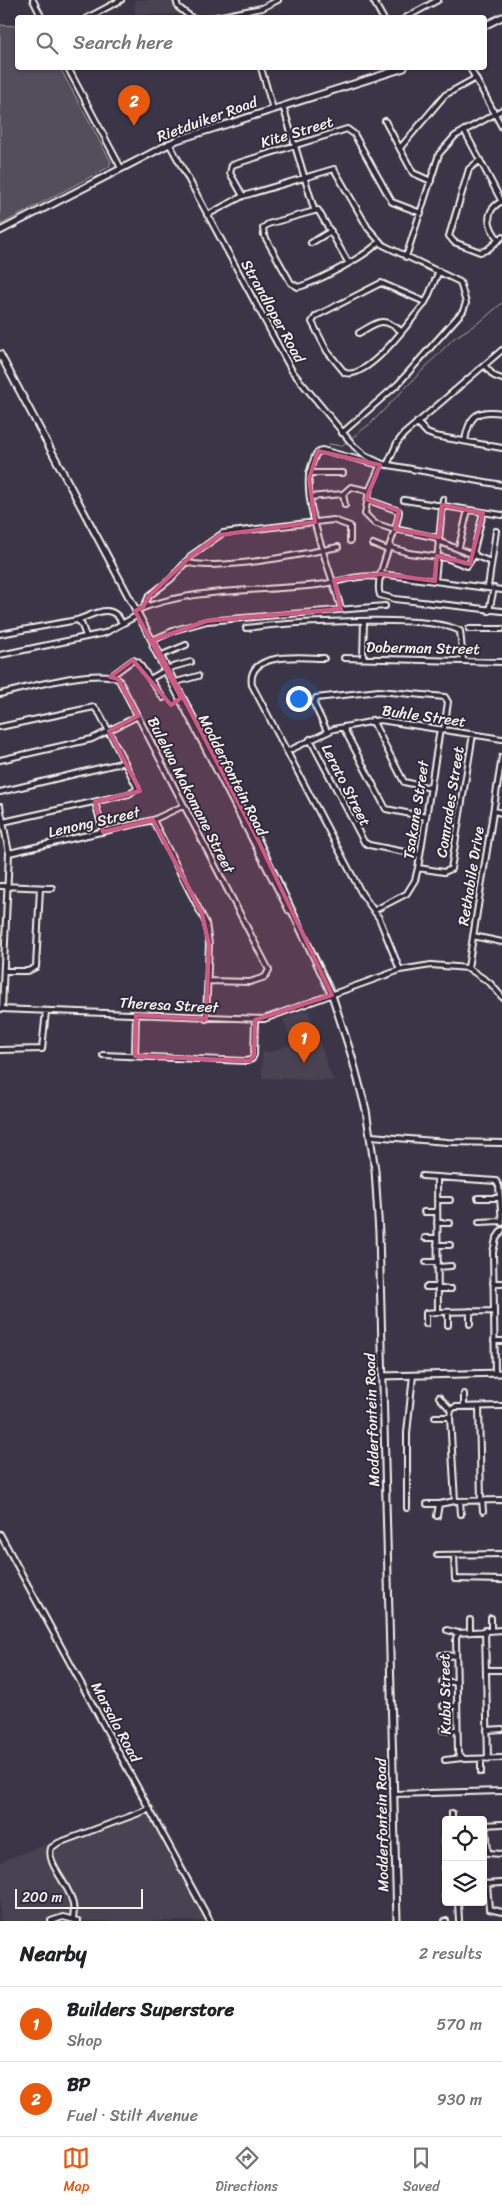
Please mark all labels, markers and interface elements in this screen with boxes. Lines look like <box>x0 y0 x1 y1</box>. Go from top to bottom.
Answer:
search box <box>15 15 487 70</box>
text: Search here <box>73 26 173 59</box>
icon: search <box>33 29 61 57</box>
pin: 2 <box>118 85 150 126</box>
street label: Rietduiker Road <box>153 88 262 149</box>
street label: Kite Street <box>257 108 337 155</box>
street label: Strandloper Road <box>234 254 313 369</box>
street label: Doberman Street <box>366 634 481 662</box>
your location <box>286 686 312 712</box>
street label: Buhle Street <box>380 697 468 735</box>
street label: Modderfontein Road <box>191 710 275 841</box>
street label: Bulelwa Makomane Street <box>140 712 242 879</box>
street label: Lerato Street <box>314 739 378 831</box>
street label: Comrades Street <box>428 744 472 859</box>
street label: Tsakane Street <box>395 758 437 861</box>
street label: Lenong Street <box>46 799 143 845</box>
street label: Rethabile Drive <box>450 824 492 928</box>
street label: Theresa Street <box>119 989 220 1021</box>
pin: 1 <box>288 1022 320 1063</box>
street label: Modderfontein Road <box>357 1352 387 1487</box>
street label: Kubu Street <box>431 1653 459 1735</box>
street label: Marsala Road <box>84 1677 149 1768</box>
street label: Modderfontein Road <box>368 1757 396 1892</box>
map controls <box>442 1816 487 1906</box>
button: locate <box>442 1816 487 1861</box>
button: layers <box>442 1861 487 1906</box>
text: 200 m <box>22 1885 62 1910</box>
scale bar <box>15 1886 142 1909</box>
text: Nearby <box>20 1935 86 1973</box>
text: 2 results <box>419 1939 482 1968</box>
text: Builders Superstore <box>67 1993 234 2026</box>
text: 1 <box>33 2010 39 2039</box>
text: 570 m <box>437 2010 482 2039</box>
text: Shop <box>67 2026 102 2055</box>
text: BP <box>67 2068 90 2101</box>
text: 2 <box>31 2085 41 2114</box>
text: 930 m <box>437 2085 482 2114</box>
text: Fuel · Stilt Avenue <box>67 2101 198 2130</box>
tab: Map <box>62 2144 90 2199</box>
tab: Directions <box>215 2144 278 2199</box>
tab: Saved <box>403 2144 440 2199</box>

